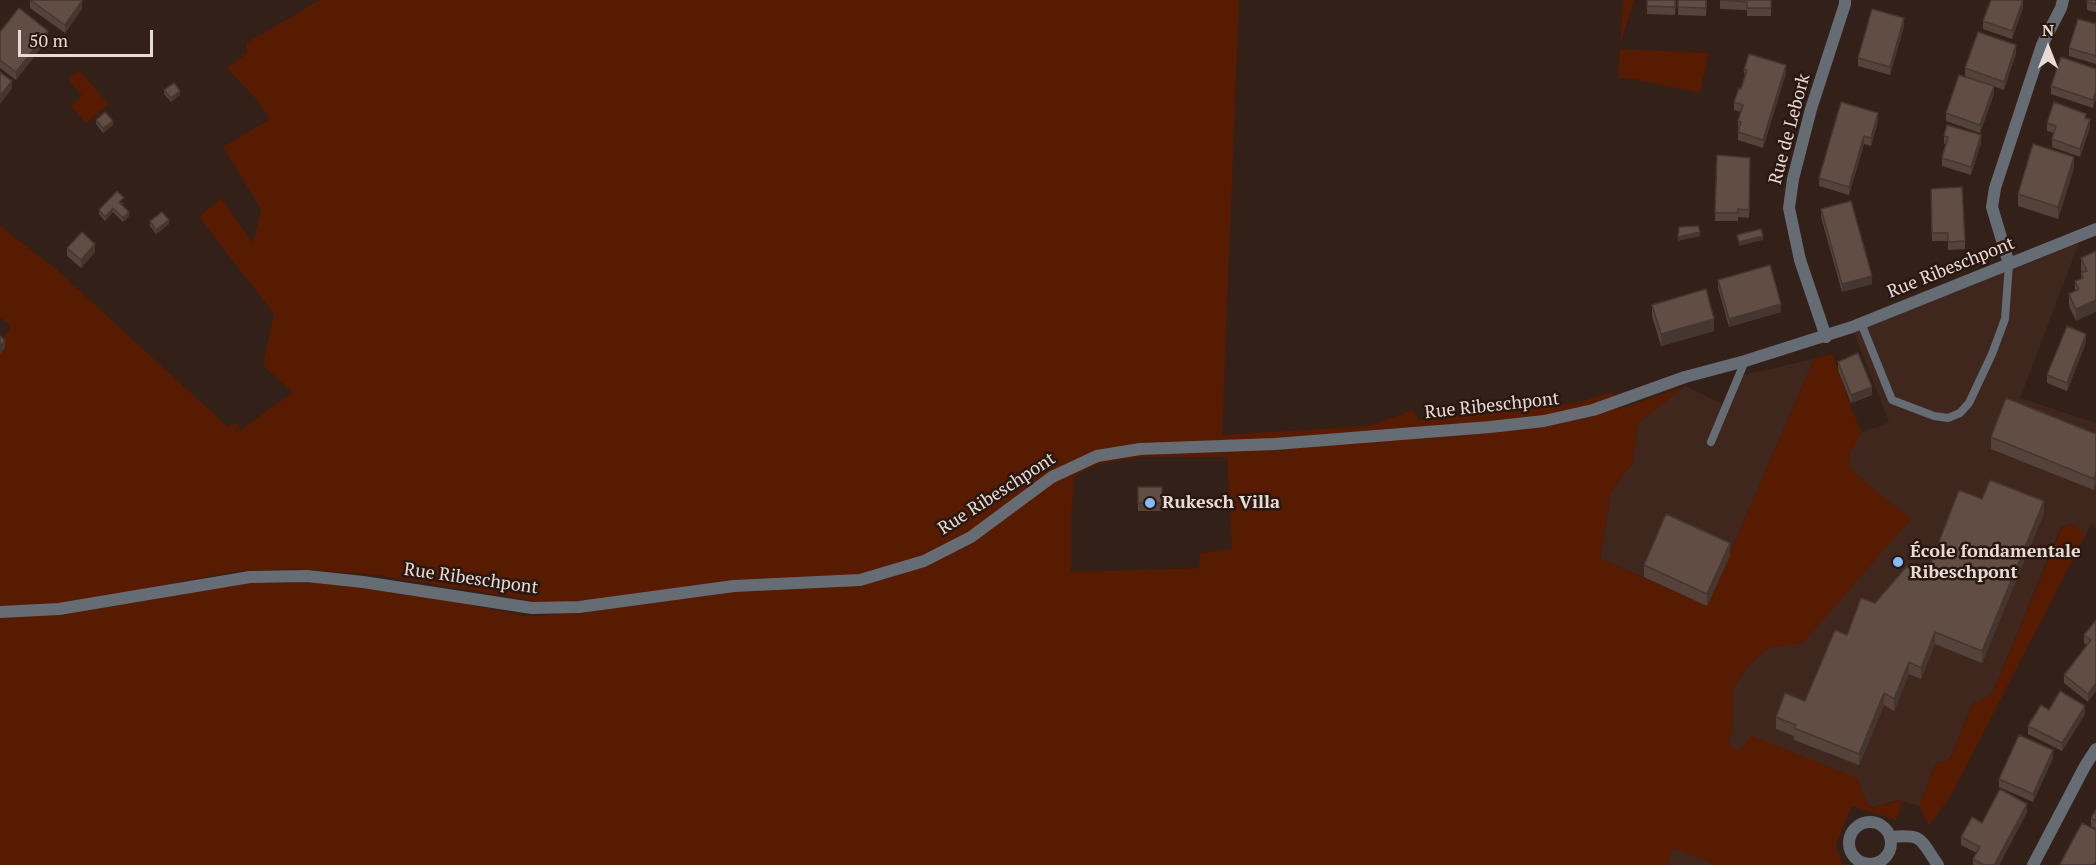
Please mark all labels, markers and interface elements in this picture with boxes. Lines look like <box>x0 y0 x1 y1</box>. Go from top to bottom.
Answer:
scale bar <box>21 18 156 56</box>
north arrow <box>2018 18 2078 78</box>
text: N <box>2042 19 2054 41</box>
text: 50 m <box>29 28 68 52</box>
street label: Rue de Lebork <box>1765 71 1815 187</box>
street label: Rue Ribeschpont <box>1884 233 2018 303</box>
street label: Rue Ribeschpont <box>1424 388 1560 424</box>
street label: Rue Ribeschpont <box>934 448 1060 540</box>
place label: Rukesch Villa <box>1162 492 1280 514</box>
marker: Rukesch Villa <box>1143 496 1157 510</box>
place label: École fondamentale Ribeschpont <box>1910 541 2081 584</box>
marker: École fondamentale Ribeschpont <box>1891 555 1905 569</box>
street label: Rue Ribeschpont <box>403 559 539 599</box>

